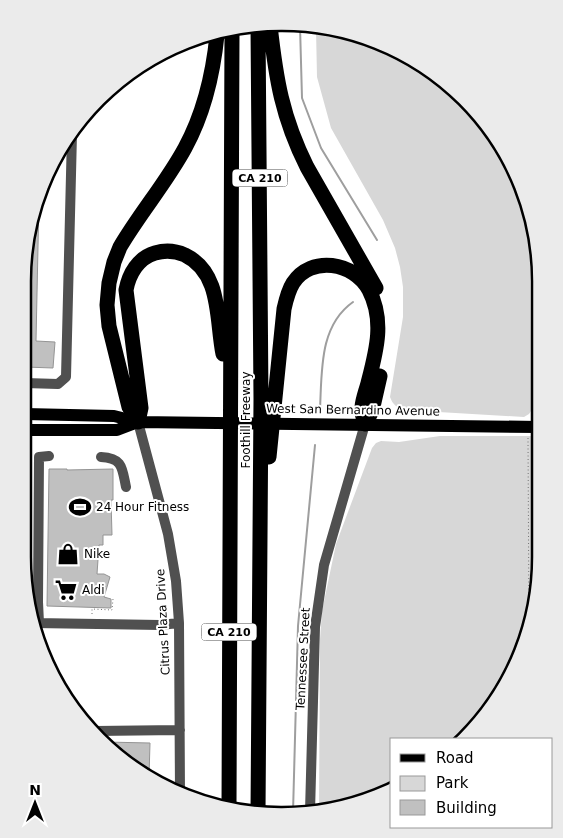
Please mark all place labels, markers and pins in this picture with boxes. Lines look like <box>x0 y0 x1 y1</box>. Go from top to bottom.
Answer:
sports icon: 24 Hour Fitness <box>67 494 93 520</box>
place label: 24 Hour Fitness <box>96 500 189 514</box>
shop icon: Nike <box>55 541 81 567</box>
place label: Nike <box>84 547 110 561</box>
supermarket icon: Aldi <box>53 577 79 603</box>
place label: Aldi <box>82 583 105 597</box>

